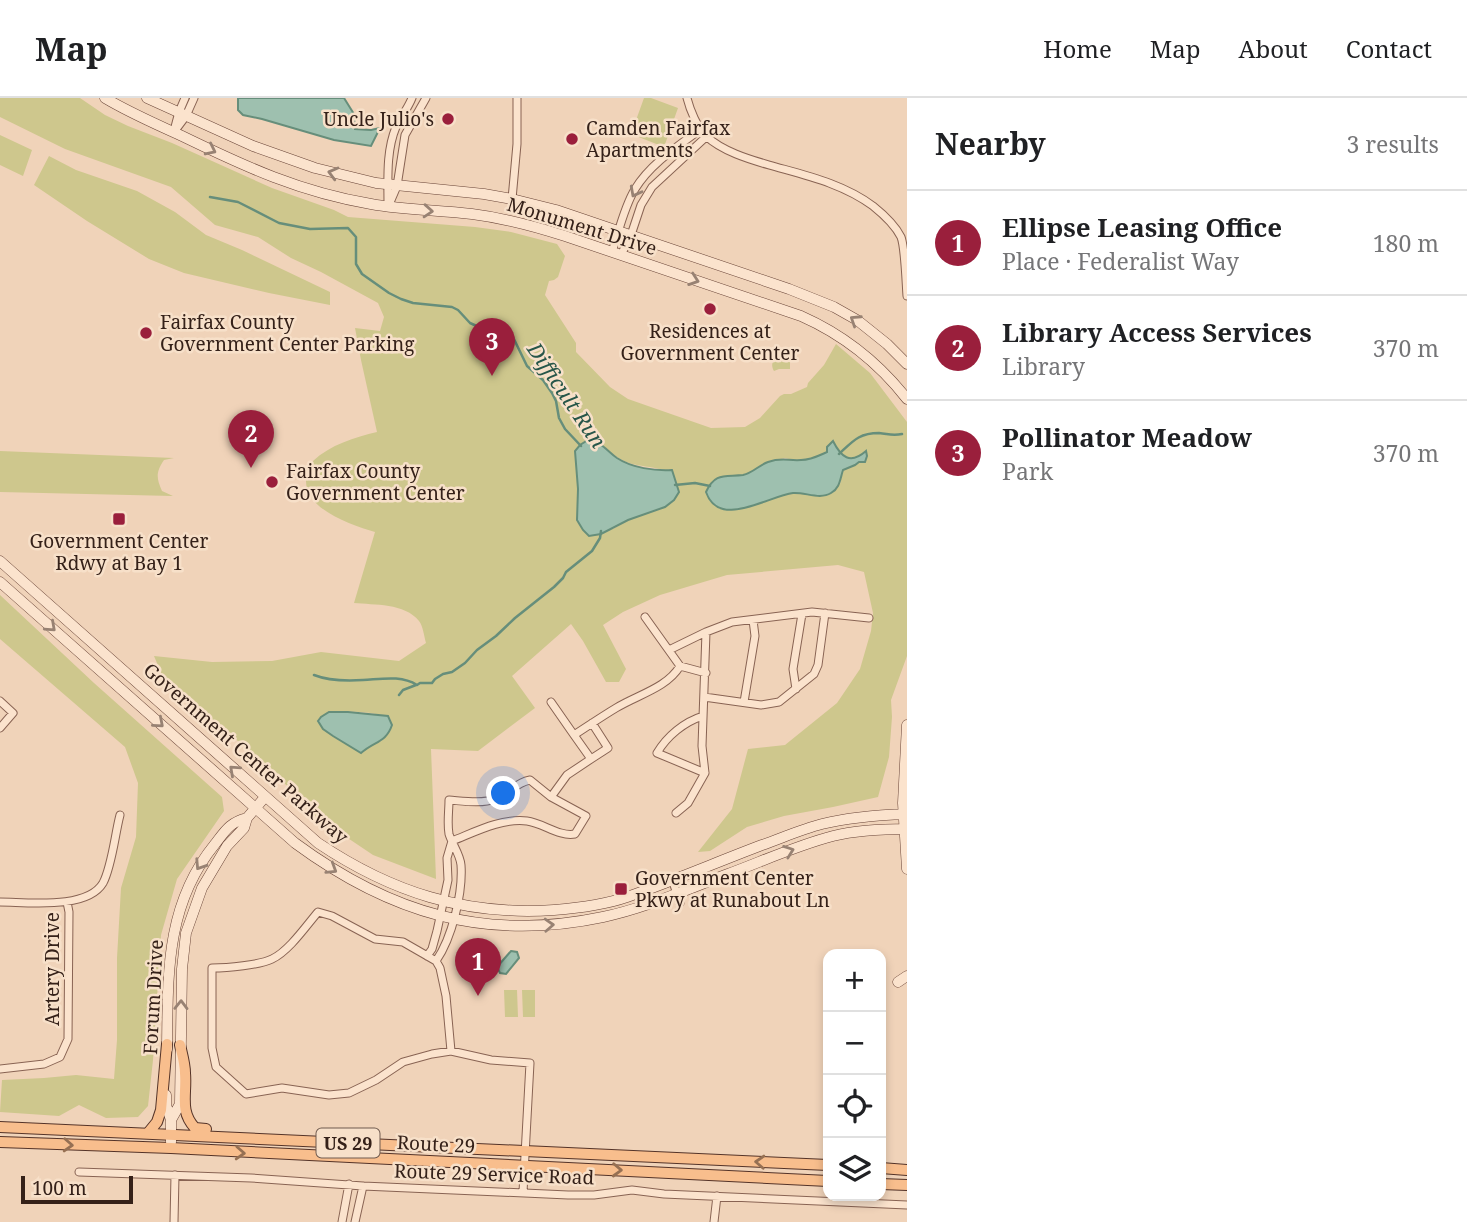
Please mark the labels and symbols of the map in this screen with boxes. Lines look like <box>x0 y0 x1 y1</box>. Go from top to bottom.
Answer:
place label: Uncle Julio's <box>323 106 434 132</box>
marker: Uncle Julio's <box>440 111 456 127</box>
place label: Camden Fairfax Apartments <box>586 115 730 163</box>
marker: Camden Fairfax Apartments <box>564 131 580 147</box>
one-way arrow <box>204 141 216 155</box>
one-way arrow <box>327 167 339 181</box>
one-way arrow <box>629 185 643 197</box>
street label: Monument Drive <box>504 191 660 261</box>
one-way arrow <box>423 203 434 218</box>
one-way arrow <box>688 272 700 286</box>
marker: Residences at Government Center <box>702 301 718 317</box>
place label: Fairfax County Government Center Parking <box>160 309 415 357</box>
one-way arrow <box>850 315 863 328</box>
pin: 3 <box>469 318 515 376</box>
place label: Residences at Government Center <box>621 318 799 366</box>
marker: Fairfax County Government Center Parking <box>138 325 154 341</box>
water label: Difficult Run <box>521 336 613 454</box>
pin: 2 <box>228 410 274 468</box>
place label: Fairfax County Government Center <box>286 458 465 506</box>
marker: Fairfax County Government Center <box>264 474 280 490</box>
marker: Government Center Rdwy at Bay 1 <box>111 511 127 527</box>
place label: Government Center Rdwy at Bay 1 <box>30 528 208 576</box>
one-way arrow <box>43 619 56 631</box>
street label: Government Center Parkway <box>138 657 354 849</box>
one-way arrow <box>151 715 164 727</box>
one-way arrow <box>230 766 243 778</box>
your location <box>486 776 520 810</box>
one-way arrow <box>782 845 794 859</box>
one-way arrow <box>195 857 208 870</box>
one-way arrow <box>325 861 338 874</box>
place label: Government Center Pkwy at Runabout Ln <box>635 865 830 913</box>
marker: Government Center Pkwy at Runabout Ln <box>613 881 629 897</box>
street label: Artery Drive <box>39 912 65 1026</box>
one-way arrow <box>544 917 555 932</box>
pin: 1 <box>455 938 501 996</box>
street label: Forum Drive <box>137 939 169 1055</box>
one-way arrow <box>173 999 189 1010</box>
road number: US 29 <box>316 1128 380 1158</box>
street label: Route 29 <box>396 1129 476 1159</box>
one-way arrow <box>63 1137 74 1152</box>
one-way arrow <box>234 1145 245 1160</box>
one-way arrow <box>754 1154 765 1169</box>
street label: Route 29 Service Road <box>393 1158 595 1190</box>
one-way arrow <box>611 1162 622 1177</box>
scale bar <box>21 1173 133 1205</box>

